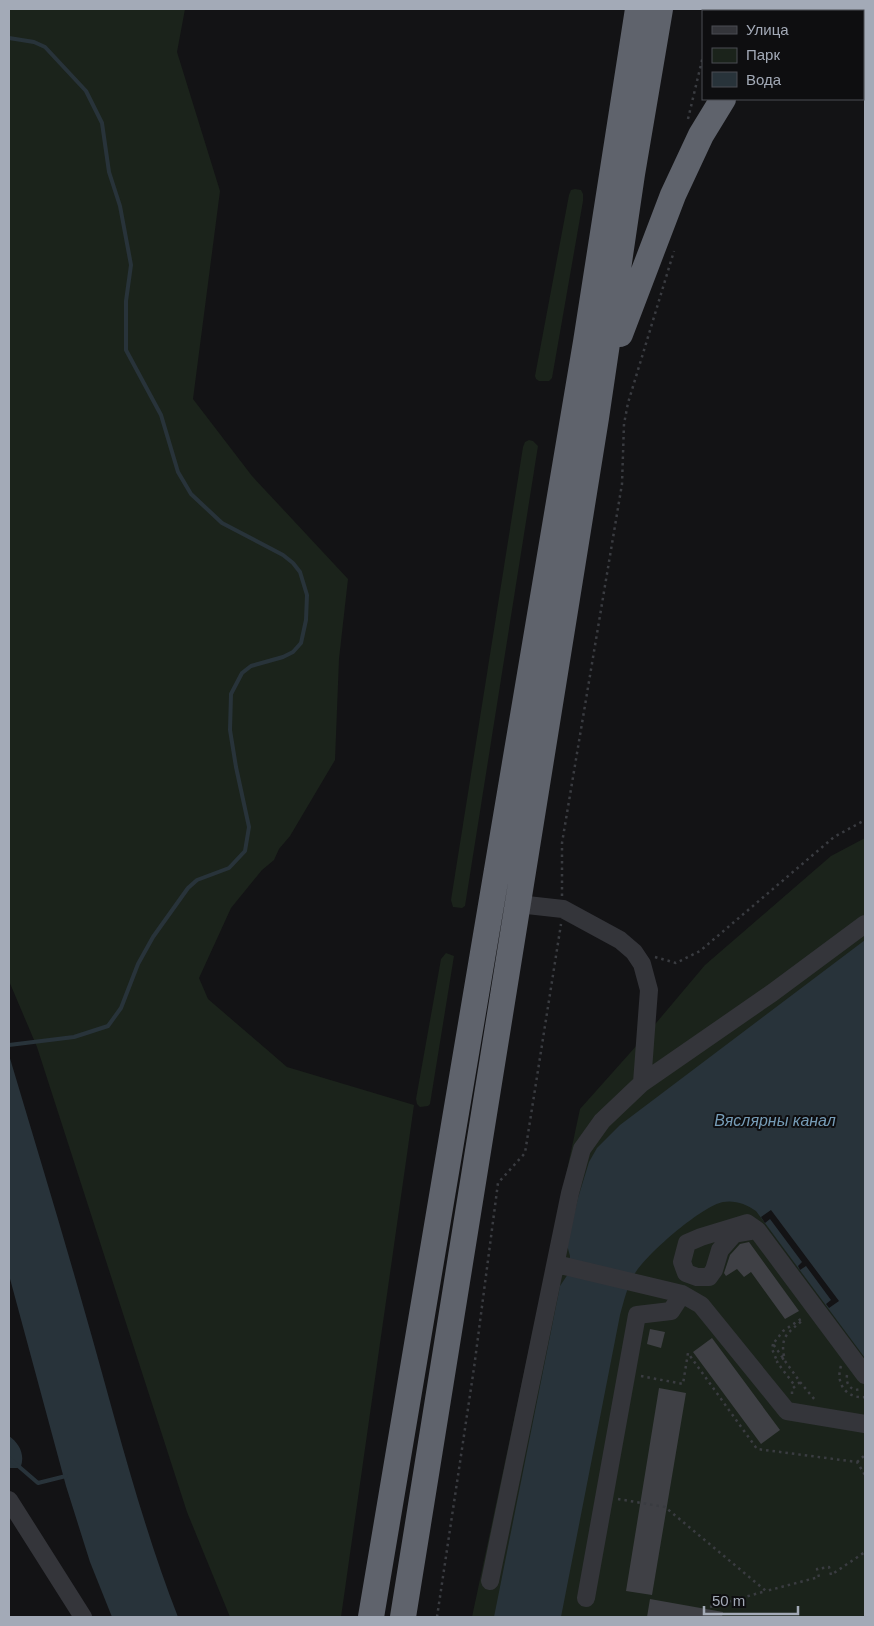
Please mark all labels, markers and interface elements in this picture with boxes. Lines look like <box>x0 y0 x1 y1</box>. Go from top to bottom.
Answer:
legend <box>702 10 864 100</box>
text: Улица <box>746 21 789 38</box>
text: Парк <box>746 46 780 63</box>
text: Вода <box>746 71 782 88</box>
water label: Вяслярны канал <box>714 1112 836 1129</box>
scale bar <box>704 1584 798 1616</box>
text: 50 m <box>712 1592 745 1609</box>

